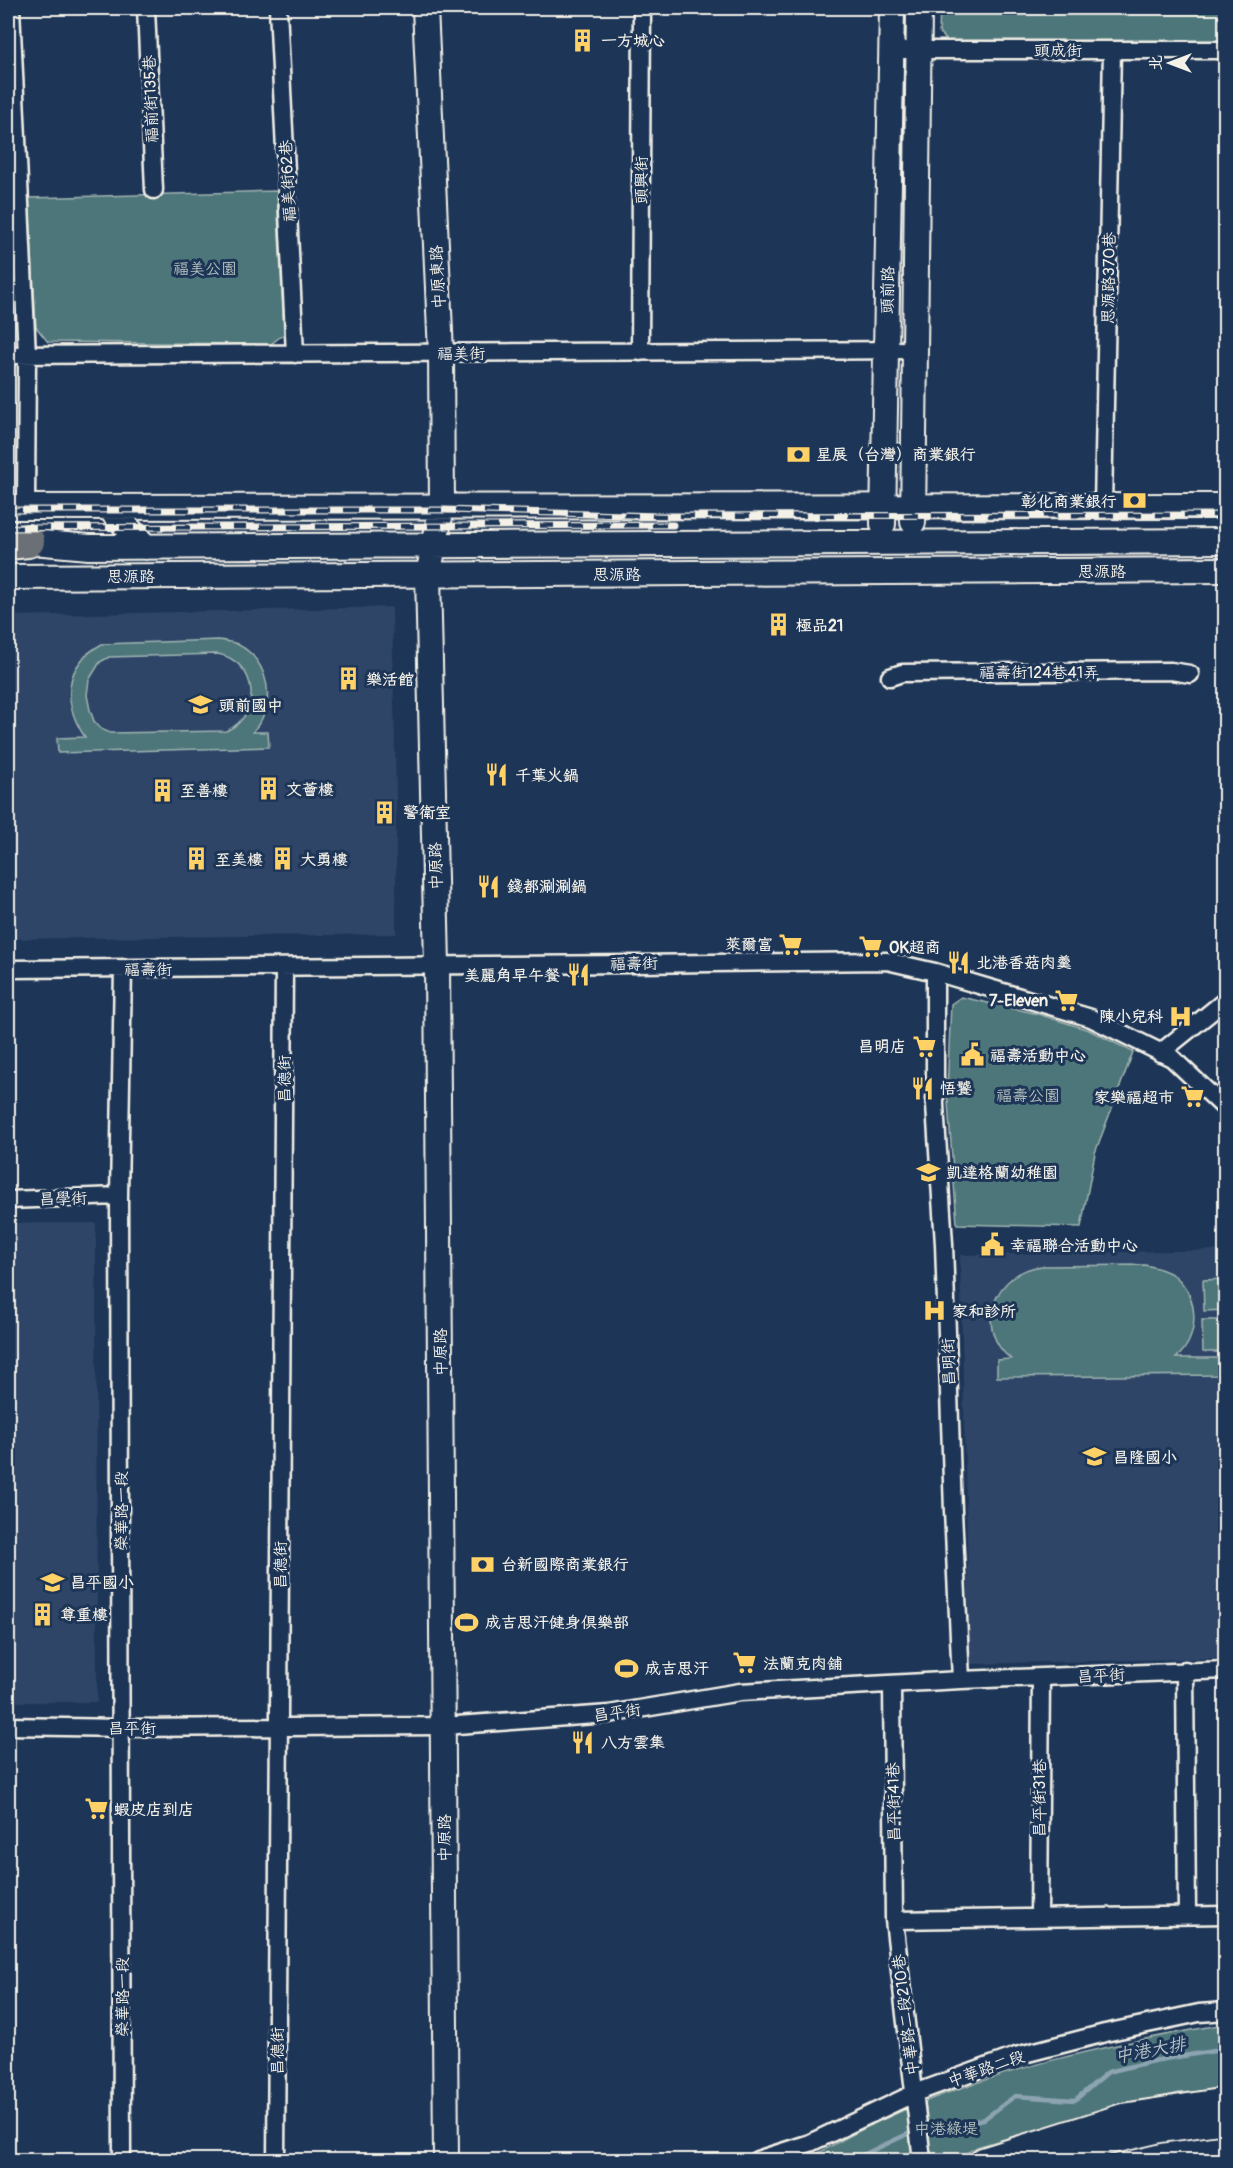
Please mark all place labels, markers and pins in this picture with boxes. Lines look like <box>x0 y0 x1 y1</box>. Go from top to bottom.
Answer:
building icon: 一方城心 <box>570 27 596 53</box>
place label: 一方城心 <box>601 31 665 51</box>
bank icon: 星展（台灣）商業銀行 <box>785 441 811 467</box>
place label: 星展（台灣）商業銀行 <box>816 445 976 465</box>
bank icon: 彰化商業銀行 <box>1122 488 1148 514</box>
place label: 彰化商業銀行 <box>1021 492 1117 512</box>
building icon: 極品21 <box>765 612 791 638</box>
place label: 極品21 <box>796 616 843 636</box>
building icon: 樂活館 <box>335 666 361 692</box>
place label: 樂活館 <box>366 670 414 690</box>
school or university icon: 頭前國中 <box>188 692 214 718</box>
place label: 頭前國中 <box>219 696 283 716</box>
restaurant icon: 千葉火鍋 <box>484 762 510 788</box>
place label: 千葉火鍋 <box>515 766 579 786</box>
building icon: 文薈樓 <box>255 776 281 802</box>
building icon: 至善樓 <box>149 777 175 803</box>
place label: 文薈樓 <box>286 780 334 800</box>
place label: 至善樓 <box>180 781 228 801</box>
building icon: 警衛室 <box>372 799 398 825</box>
place label: 警衛室 <box>403 803 451 823</box>
building icon: 至美樓 <box>184 846 210 872</box>
building icon: 大勇樓 <box>269 846 295 872</box>
place label: 至美樓 <box>215 850 263 870</box>
place label: 大勇樓 <box>300 850 348 870</box>
restaurant icon: 錢都涮涮鍋 <box>476 873 502 899</box>
place label: 錢都涮涮鍋 <box>507 877 587 897</box>
supermarket icon: 萊爾富 <box>778 931 804 957</box>
supermarket icon: OK超商 <box>858 934 884 960</box>
place label: 萊爾富 <box>725 935 773 955</box>
place label: OK超商 <box>889 938 941 958</box>
restaurant icon: 北港香菇肉羹 <box>945 949 971 975</box>
place label: 北港香菇肉羹 <box>976 953 1072 973</box>
restaurant icon: 美麗角早午餐 <box>565 962 591 988</box>
place label: 美麗角早午餐 <box>464 966 560 986</box>
supermarket icon: 7-Eleven <box>1053 987 1079 1013</box>
place label: 7-Eleven <box>989 991 1048 1011</box>
hospital icon: 陳小兒科 <box>1168 1003 1194 1029</box>
place label: 陳小兒科 <box>1099 1007 1163 1027</box>
supermarket icon: 昌明店 <box>911 1033 937 1059</box>
place label: 昌明店 <box>858 1037 906 1057</box>
public building icon: 福壽活動中心 <box>959 1042 985 1068</box>
place label: 福壽活動中心 <box>990 1046 1086 1066</box>
restaurant icon: 悟饕 <box>909 1075 935 1101</box>
place label: 悟饕 <box>940 1079 973 1099</box>
supermarket icon: 家樂福超市 <box>1179 1084 1205 1110</box>
place label: 家樂福超市 <box>1094 1088 1174 1108</box>
school or university icon: 凱達格蘭幼稚園 <box>915 1159 941 1185</box>
place label: 凱達格蘭幼稚園 <box>946 1163 1058 1183</box>
public building icon: 幸福聯合活動中心 <box>979 1232 1005 1258</box>
place label: 幸福聯合活動中心 <box>1010 1236 1138 1256</box>
hospital icon: 家和診所 <box>921 1298 947 1324</box>
place label: 家和診所 <box>952 1302 1016 1322</box>
school or university icon: 昌隆國小 <box>1082 1444 1108 1470</box>
place label: 昌隆國小 <box>1113 1448 1177 1468</box>
bank icon: 台新國際商業銀行 <box>470 1551 496 1577</box>
place label: 台新國際商業銀行 <box>501 1555 629 1575</box>
school or university icon: 昌平國小 <box>39 1569 65 1595</box>
place label: 昌平國小 <box>70 1573 134 1593</box>
building icon: 尊重樓 <box>29 1601 55 1627</box>
place label: 尊重樓 <box>60 1605 108 1625</box>
sports icon: 成吉思汗健身俱樂部 <box>454 1609 480 1635</box>
place label: 成吉思汗健身俱樂部 <box>485 1613 629 1633</box>
supermarket icon: 法蘭克肉舖 <box>732 1650 758 1676</box>
place label: 法蘭克肉舖 <box>763 1654 843 1674</box>
sports icon: 成吉思汗 <box>614 1655 640 1681</box>
place label: 成吉思汗 <box>645 1659 709 1679</box>
restaurant icon: 八方雲集 <box>570 1729 596 1755</box>
place label: 八方雲集 <box>601 1733 665 1753</box>
supermarket icon: 蝦皮店到店 <box>83 1796 109 1822</box>
place label: 蝦皮店到店 <box>114 1800 194 1820</box>

